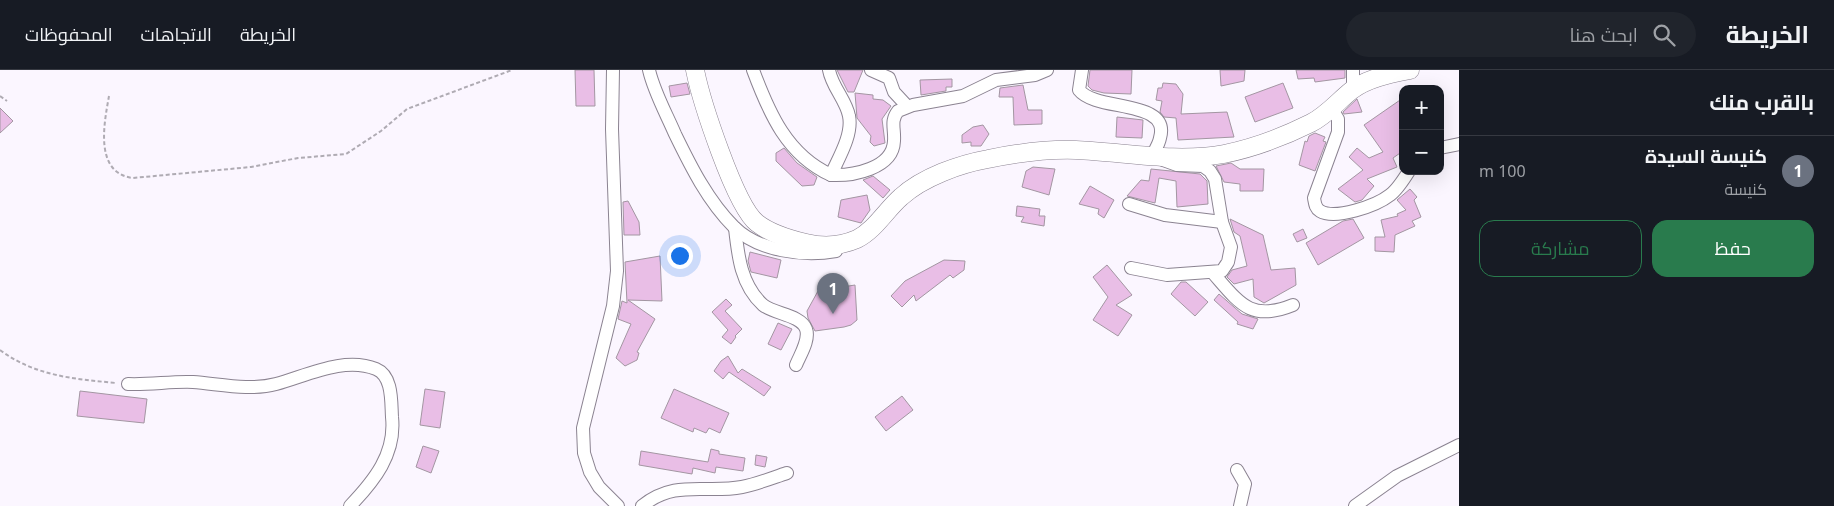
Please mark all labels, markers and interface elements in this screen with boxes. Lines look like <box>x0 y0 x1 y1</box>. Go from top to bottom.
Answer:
search box <box>1346 12 1696 57</box>
text: الخريطة <box>1726 17 1809 50</box>
icon: search <box>1650 21 1678 49</box>
text: المحفوظات <box>25 22 113 46</box>
text: الاتجاهات <box>141 22 212 46</box>
text: الخريطة <box>240 22 296 46</box>
text: ابحث هنا <box>1569 22 1638 48</box>
map controls <box>1399 85 1444 175</box>
button: + <box>1399 85 1444 130</box>
text: بالقرب منك <box>1709 88 1814 116</box>
button: − <box>1399 130 1444 175</box>
text: كنيسة السيدة <box>1645 143 1767 169</box>
text: 100 m <box>1479 160 1526 182</box>
text: 1 <box>1793 160 1803 182</box>
text: كنيسة <box>1725 178 1767 200</box>
button: مشاركة <box>1479 220 1642 277</box>
button: حفظ <box>1652 220 1814 277</box>
your location <box>667 243 693 269</box>
pin: 1 <box>817 273 849 314</box>

